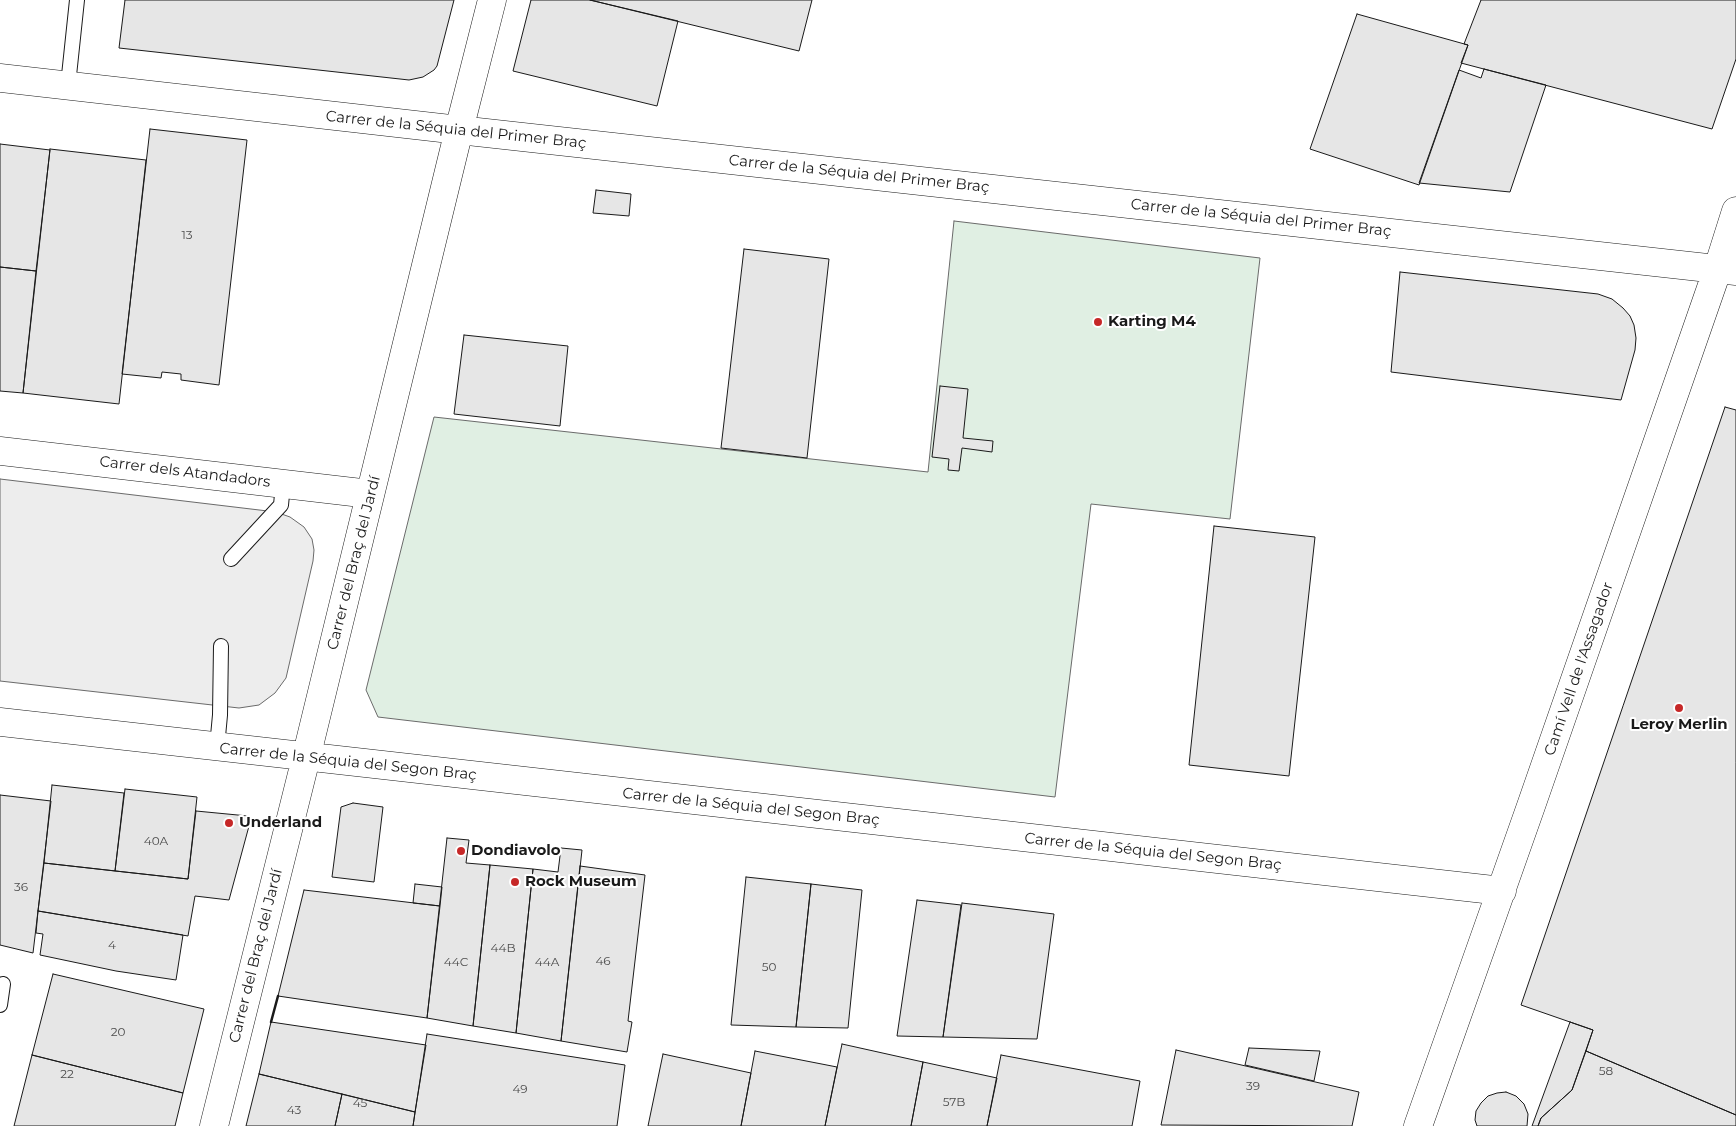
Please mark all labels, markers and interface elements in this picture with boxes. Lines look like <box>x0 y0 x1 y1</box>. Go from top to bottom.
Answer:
street label: Carrer de la Séquia del Primer Braç <box>325 107 587 153</box>
street label: Carrer de la Séquia del Primer Braç <box>728 151 990 197</box>
street label: Carrer de la Séquia del Primer Braç <box>1130 195 1392 241</box>
house number: 13 <box>181 228 193 242</box>
place label: Karting M4 <box>1108 313 1196 331</box>
marker: Karting M4 <box>1092 316 1104 328</box>
street label: Carrer dels Atandadors <box>99 453 271 491</box>
street label: Carrer del Braç del Jardí <box>324 474 384 652</box>
street label: Camí Vell de l'Assagador <box>1541 580 1617 758</box>
marker: Leroy Merlin <box>1673 702 1685 714</box>
place label: Leroy Merlin <box>1630 716 1728 734</box>
street label: Carrer de la Séquia del Segon Braç <box>218 740 478 784</box>
street label: Carrer de la Séquia del Segon Braç <box>621 785 881 829</box>
place label: Underland <box>239 814 322 832</box>
marker: Underland <box>223 817 235 829</box>
street label: Carrer de la Séquia del Segon Braç <box>1023 830 1283 874</box>
house number: 40A <box>144 834 168 848</box>
place label: Dondiavolo <box>471 842 561 860</box>
marker: Dondiavolo <box>455 845 467 857</box>
street label: Carrer del Braç del Jardí <box>226 867 286 1045</box>
place label: Rock Museum <box>525 873 637 891</box>
marker: Rock Museum <box>509 876 521 888</box>
house number: 36 <box>14 880 28 894</box>
house number: 4 <box>108 938 116 952</box>
house number: 44B <box>491 941 515 955</box>
house number: 46 <box>595 954 611 968</box>
house number: 44C <box>444 955 468 969</box>
house number: 44A <box>535 955 559 969</box>
house number: 50 <box>762 960 776 974</box>
house number: 20 <box>111 1025 125 1039</box>
house number: 58 <box>1599 1064 1613 1078</box>
house number: 22 <box>60 1067 74 1081</box>
house number: 39 <box>1246 1079 1260 1093</box>
house number: 49 <box>512 1082 528 1096</box>
house number: 57B <box>943 1095 965 1109</box>
house number: 45 <box>353 1096 367 1110</box>
house number: 43 <box>287 1103 301 1117</box>

